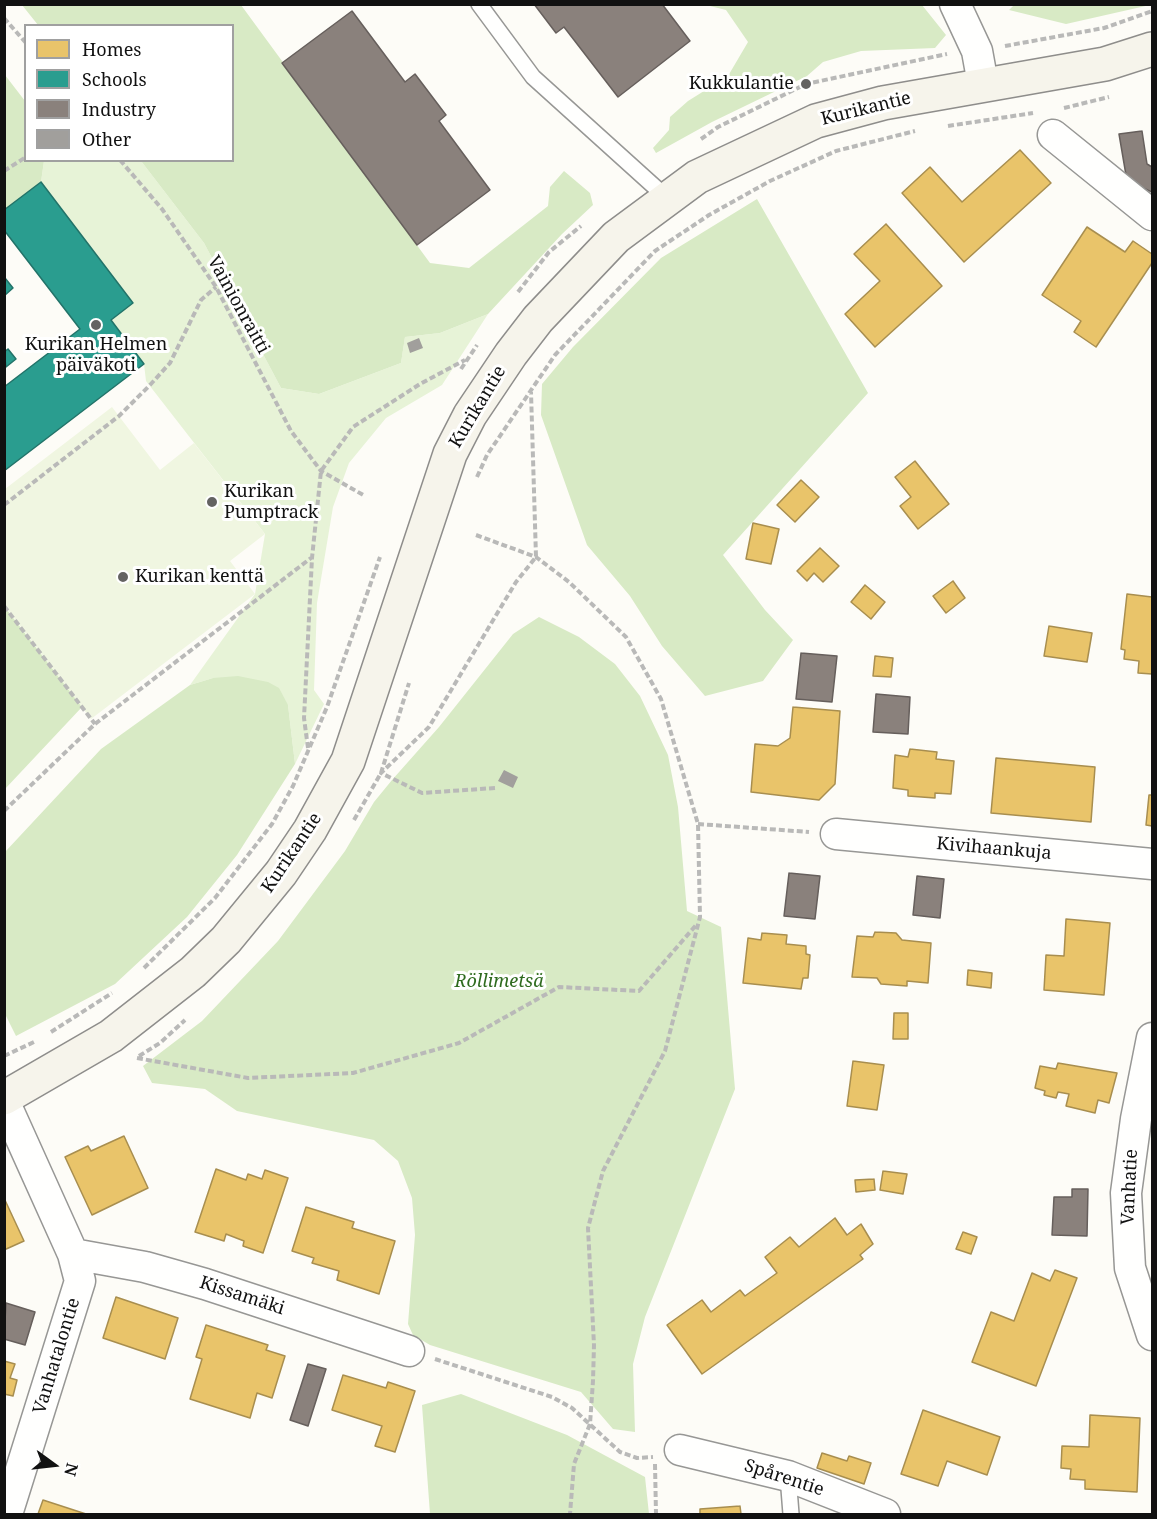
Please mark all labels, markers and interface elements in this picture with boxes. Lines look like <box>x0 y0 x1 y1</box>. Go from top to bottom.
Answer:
legend <box>24 24 234 162</box>
text: Homes <box>82 37 141 61</box>
text: Schools <box>82 67 147 91</box>
place label: Kukkulantie <box>689 73 794 95</box>
marker: Kukkulantie <box>799 77 813 91</box>
street label: Kurikantie <box>819 87 913 131</box>
text: Industry <box>82 97 156 121</box>
text: Other <box>82 127 131 151</box>
street label: Vainionraitti <box>202 252 274 358</box>
marker: Kurikan Helmen päiväkoti <box>89 318 103 332</box>
place label: Kurikan Helmen päiväkoti <box>25 334 167 376</box>
street label: Kurikantie <box>445 362 511 452</box>
place label: Kurikan Pumptrack <box>224 481 318 524</box>
marker: Kurikan Pumptrack <box>205 495 219 509</box>
place label: Kurikan kenttä <box>135 566 264 588</box>
marker: Kurikan kenttä <box>116 570 130 584</box>
street label: Kurikantie <box>257 809 327 897</box>
street label: Kivihaankuja <box>936 833 1052 865</box>
park label: Röllimetsä <box>454 971 544 993</box>
street label: Vanhatie <box>1117 1148 1143 1226</box>
street label: Kissamäki <box>197 1272 287 1320</box>
street label: Vanhatalontie <box>29 1295 85 1417</box>
north arrow <box>24 1435 84 1495</box>
street label: Spårentie <box>741 1455 827 1501</box>
text: N <box>59 1461 84 1479</box>

